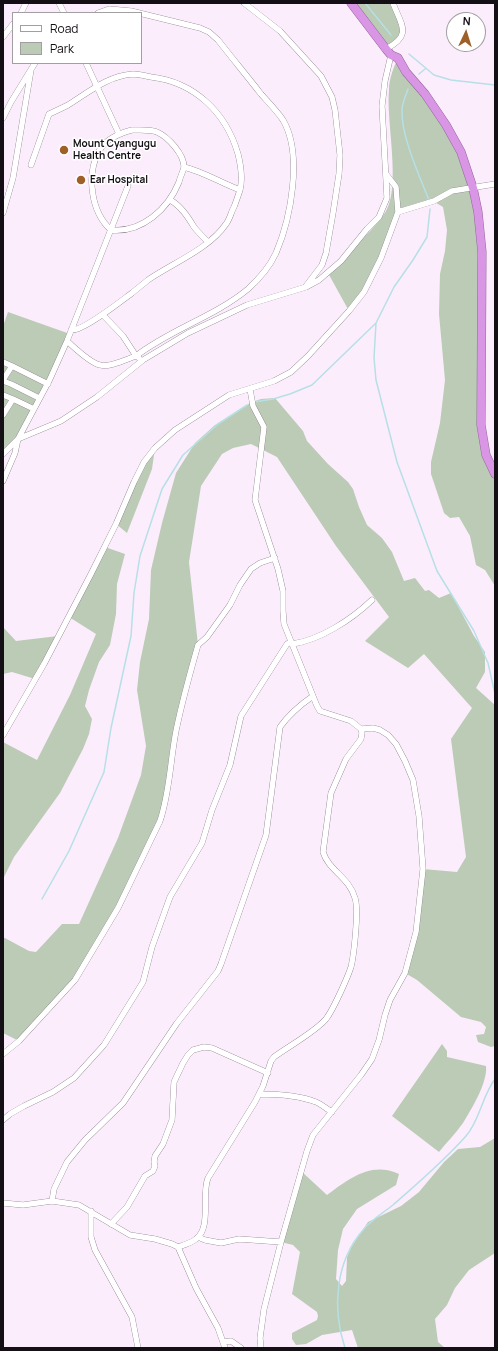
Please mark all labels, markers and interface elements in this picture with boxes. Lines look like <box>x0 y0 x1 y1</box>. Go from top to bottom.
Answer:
legend <box>12 12 142 64</box>
north arrow <box>446 12 486 52</box>
text: N <box>462 13 471 28</box>
text: Road <box>50 20 78 37</box>
text: Park <box>50 40 74 57</box>
place label: Mount Cyangugu Health Centre <box>73 138 156 162</box>
marker: Mount Cyangugu Health Centre <box>58 144 70 156</box>
marker: Ear Hospital <box>75 174 87 186</box>
place label: Ear Hospital <box>90 174 148 186</box>

